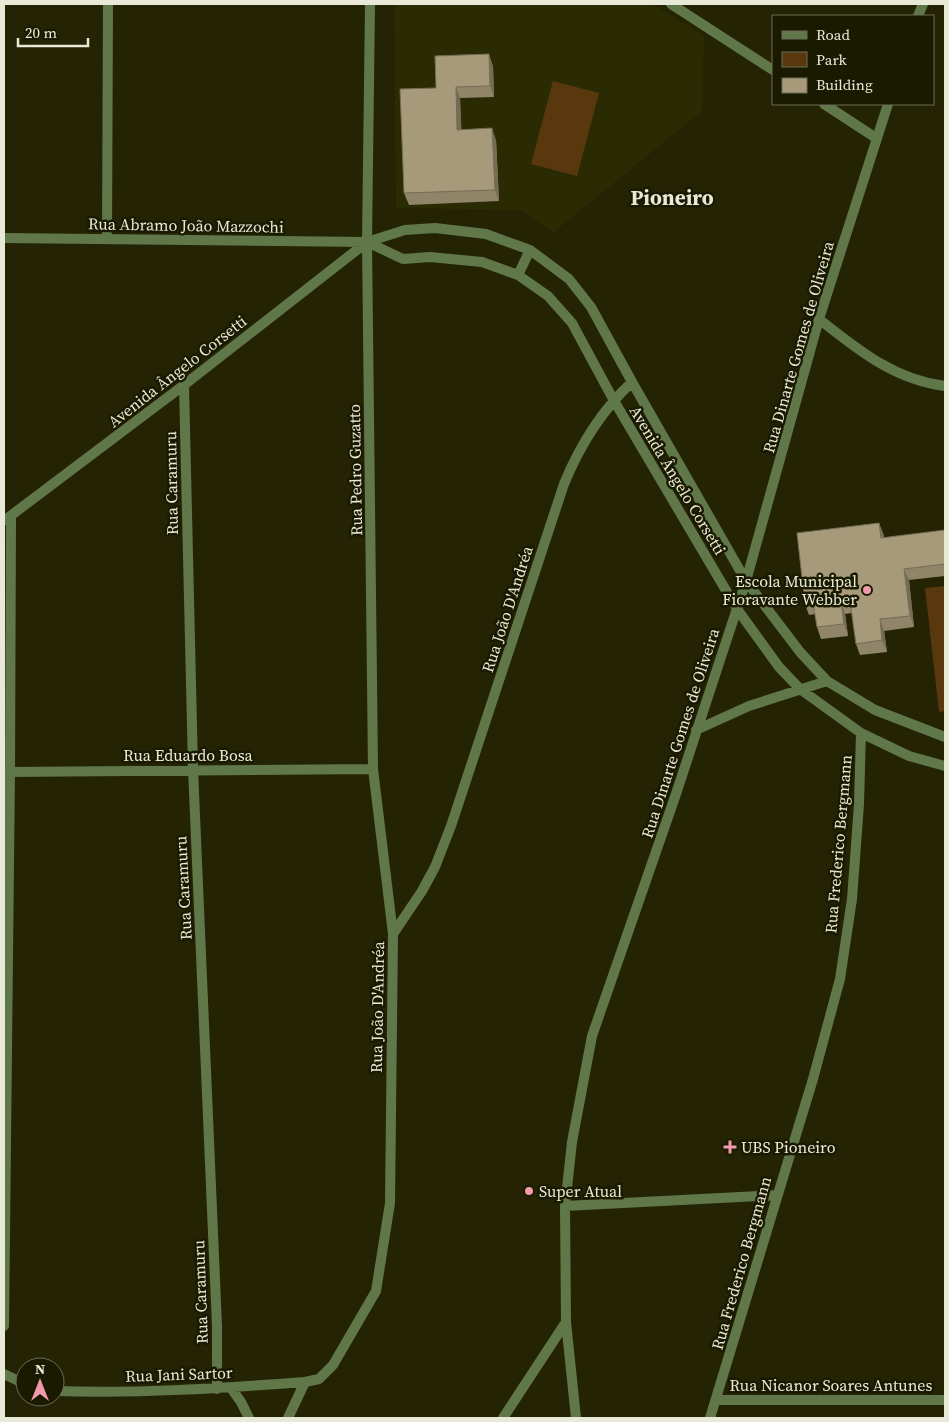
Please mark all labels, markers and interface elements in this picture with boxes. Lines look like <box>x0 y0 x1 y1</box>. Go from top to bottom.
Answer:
scale bar <box>18 15 88 47</box>
legend <box>772 15 934 105</box>
text: 20 m <box>25 22 57 43</box>
text: Road <box>816 24 850 45</box>
text: Park <box>816 49 848 70</box>
text: Building <box>816 74 873 95</box>
district label: Pioneiro <box>630 183 714 212</box>
street label: Rua Abramo João Mazzochi <box>88 212 284 238</box>
street label: Rua Dinarte Gomes de Oliveira <box>757 238 839 456</box>
street label: Avenida Ângelo Corsetti <box>103 310 251 432</box>
street label: Avenida Ângelo Corsetti <box>625 401 731 559</box>
street label: Rua Pedro Guzatto <box>343 404 367 536</box>
street label: Rua Caramuru <box>159 431 183 535</box>
street label: Rua João D'Andréa <box>476 542 538 675</box>
place label: Escola Municipal Fioravante Webber <box>722 570 857 610</box>
marker: Escola Municipal Fioravante Webber <box>861 584 873 596</box>
street label: Rua Dinarte Gomes de Oliveira <box>636 624 725 841</box>
street label: Rua Eduardo Bosa <box>123 744 254 766</box>
street label: Rua Frederico Bergmann <box>819 753 857 934</box>
street label: Rua Caramuru <box>169 835 197 941</box>
street label: Rua João D'Andréa <box>365 940 389 1073</box>
place label: UBS Pioneiro <box>741 1136 836 1158</box>
marker: UBS Pioneiro <box>723 1140 737 1154</box>
street label: Rua Frederico Bergmann <box>706 1174 776 1352</box>
place label: Super Atual <box>539 1180 622 1202</box>
marker: Super Atual <box>523 1185 535 1197</box>
street label: Rua Caramuru <box>187 1240 213 1344</box>
north arrow <box>15 1357 65 1407</box>
text: N <box>35 1359 45 1379</box>
street label: Rua Jani Sartor <box>125 1361 233 1387</box>
street label: Rua Nicanor Soares Antunes <box>730 1374 932 1396</box>

